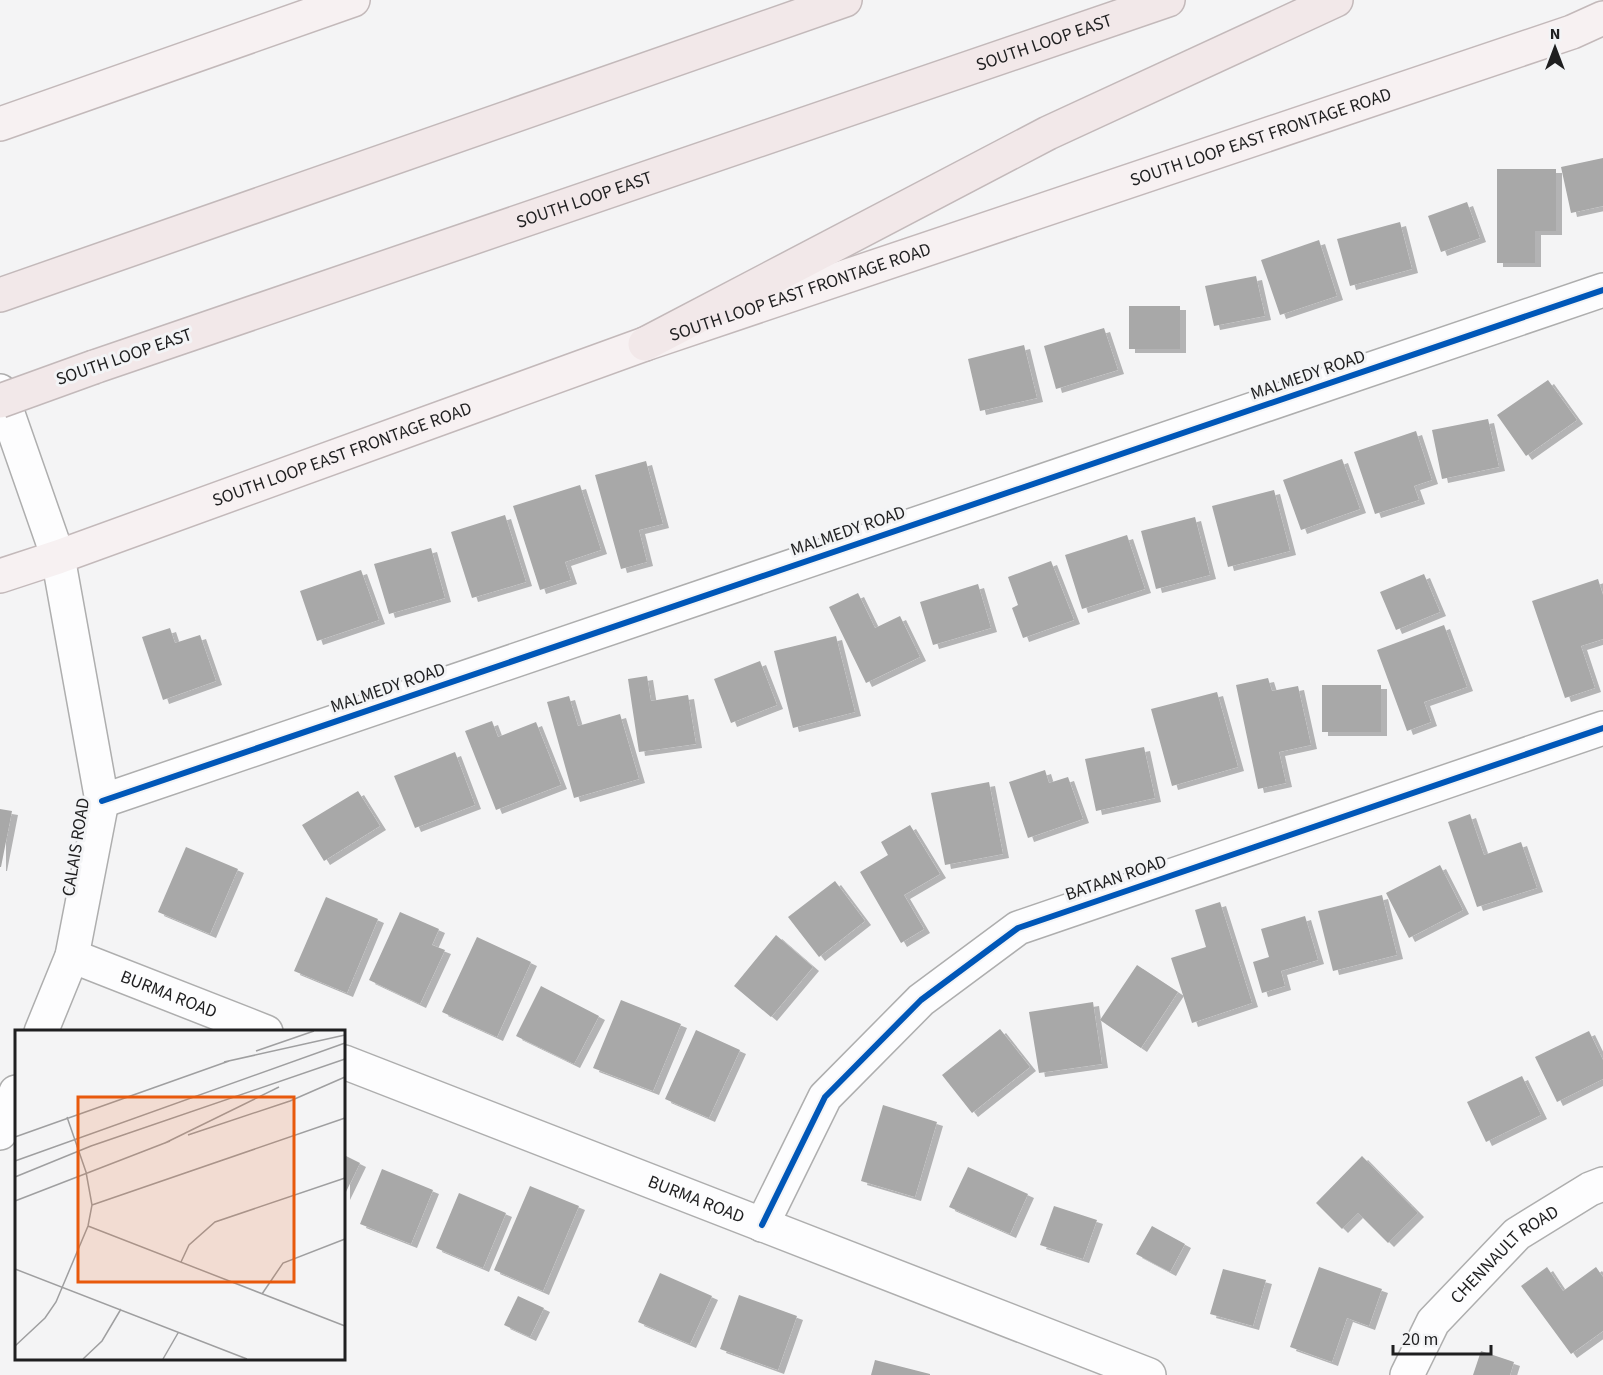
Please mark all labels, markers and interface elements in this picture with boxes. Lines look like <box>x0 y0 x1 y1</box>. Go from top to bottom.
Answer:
street label: SOUTH LOOP EAST <box>973 7 1116 77</box>
north arrow <box>1525 18 1585 78</box>
text: N <box>1550 23 1560 45</box>
street label: SOUTH LOOP EAST FRONTAGE ROAD <box>1127 81 1395 192</box>
street label: SOUTH LOOP EAST <box>513 165 656 234</box>
street label: SOUTH LOOP EAST FRONTAGE ROAD <box>666 236 934 347</box>
street label: SOUTH LOOP EAST <box>53 322 196 392</box>
street label: MALMEDY ROAD <box>1247 344 1369 406</box>
street label: SOUTH LOOP EAST FRONTAGE ROAD <box>209 395 475 513</box>
street label: MALMEDY ROAD <box>787 500 909 562</box>
street label: MALMEDY ROAD <box>327 657 449 719</box>
street label: CALAIS ROAD <box>56 796 96 898</box>
street label: BATAAN ROAD <box>1062 849 1170 907</box>
street label: BURMA ROAD <box>117 964 221 1024</box>
inset map <box>15 1030 345 1360</box>
street label: BURMA ROAD <box>644 1169 748 1229</box>
street label: CHENNAULT ROAD <box>1444 1199 1563 1309</box>
scale bar <box>1393 1318 1490 1356</box>
text: 20 m <box>1402 1327 1438 1352</box>

